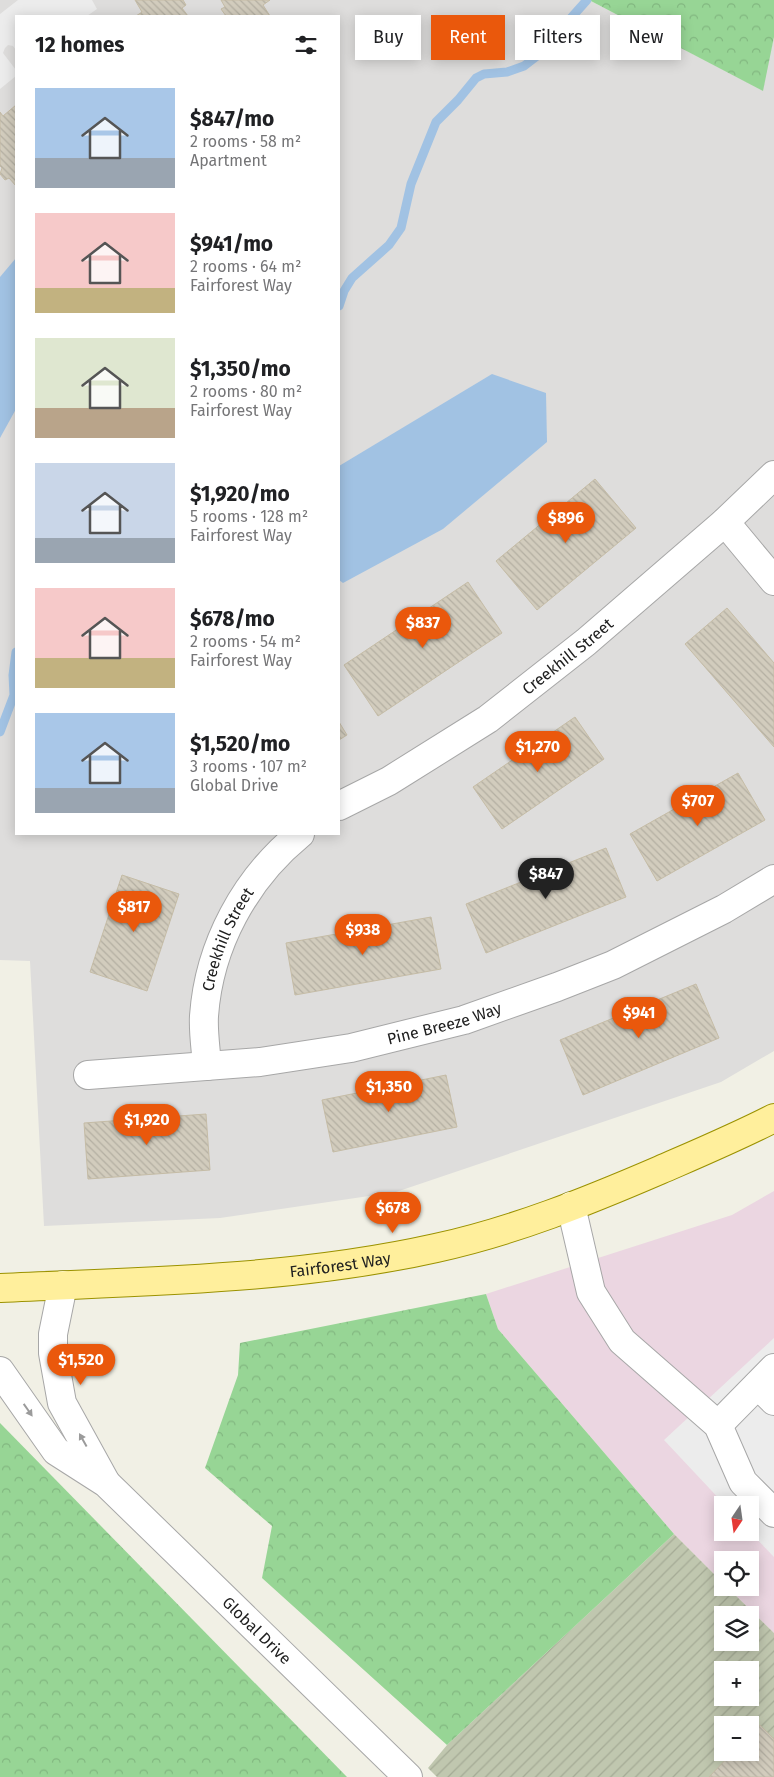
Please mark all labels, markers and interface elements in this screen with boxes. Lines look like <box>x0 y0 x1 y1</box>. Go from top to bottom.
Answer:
chip: Buy <box>355 15 421 60</box>
chip: Rent <box>431 15 505 60</box>
chip: Filters <box>515 15 600 60</box>
chip: New <box>610 15 681 60</box>
icon: filters <box>292 31 320 59</box>
text: 12 homes <box>35 32 124 58</box>
text: $847/mo <box>190 106 274 132</box>
icon: home <box>75 108 135 168</box>
text: 2 rooms · 58 m² <box>190 132 301 151</box>
text: Apartment <box>190 151 267 170</box>
text: $941/mo <box>190 231 273 257</box>
icon: home <box>75 233 135 293</box>
text: 2 rooms · 64 m² <box>190 257 301 276</box>
text: Fairforest Way <box>190 276 292 295</box>
text: $1,350/mo <box>190 356 291 382</box>
icon: home <box>75 358 135 418</box>
text: 2 rooms · 80 m² <box>190 382 302 401</box>
text: Fairforest Way <box>190 401 292 420</box>
text: $1,920/mo <box>190 481 290 507</box>
icon: home <box>75 483 135 543</box>
pin: $896 <box>536 502 596 544</box>
text: 5 rooms · 128 m² <box>190 507 308 526</box>
text: $896 <box>548 508 584 527</box>
text: Fairforest Way <box>190 526 292 545</box>
text: $678/mo <box>190 606 275 632</box>
pin: $837 <box>393 606 453 649</box>
icon: home <box>75 608 135 668</box>
text: $837 <box>406 613 440 632</box>
street label: Creekhill Street <box>518 614 617 699</box>
text: 2 rooms · 54 m² <box>190 632 301 651</box>
text: Fairforest Way <box>190 651 292 670</box>
pin: $1,270 <box>497 730 579 773</box>
text: $1,520/mo <box>190 731 290 757</box>
icon: home <box>75 733 135 793</box>
text: $1,270 <box>516 737 560 756</box>
text: 3 rooms · 107 m² <box>190 757 307 776</box>
text: Global Drive <box>190 776 278 795</box>
pin: $707 <box>668 784 728 827</box>
text: $707 <box>682 791 714 810</box>
pin: $847 <box>516 858 576 900</box>
text: $847 <box>529 864 563 883</box>
street label: Creekhill Street <box>198 884 258 993</box>
pin: $817 <box>104 890 164 933</box>
text: $817 <box>118 897 150 916</box>
pin: $938 <box>333 914 393 956</box>
text: $938 <box>346 920 380 939</box>
pin: $941 <box>609 996 669 1039</box>
street label: Pine Breeze Way <box>385 998 504 1049</box>
text: $941 <box>623 1003 655 1022</box>
pin: $1,350 <box>348 1070 430 1113</box>
text: $1,350 <box>366 1077 412 1096</box>
pin: $1,920 <box>106 1104 188 1146</box>
text: $1,920 <box>124 1110 170 1129</box>
pin: $678 <box>363 1192 423 1234</box>
text: $678 <box>376 1198 410 1217</box>
street label: Fairforest Way <box>289 1248 392 1281</box>
pin: $1,520 <box>40 1344 122 1386</box>
text: $1,520 <box>58 1350 104 1369</box>
one-way arrow <box>23 1404 33 1417</box>
one-way arrow <box>79 1432 87 1447</box>
north arrow <box>714 1496 759 1541</box>
map controls <box>714 1496 759 1761</box>
button: locate <box>714 1551 759 1596</box>
street label: Global Drive <box>218 1593 295 1668</box>
button: layers <box>714 1606 759 1651</box>
button: + <box>714 1661 759 1706</box>
button: − <box>714 1716 759 1761</box>

